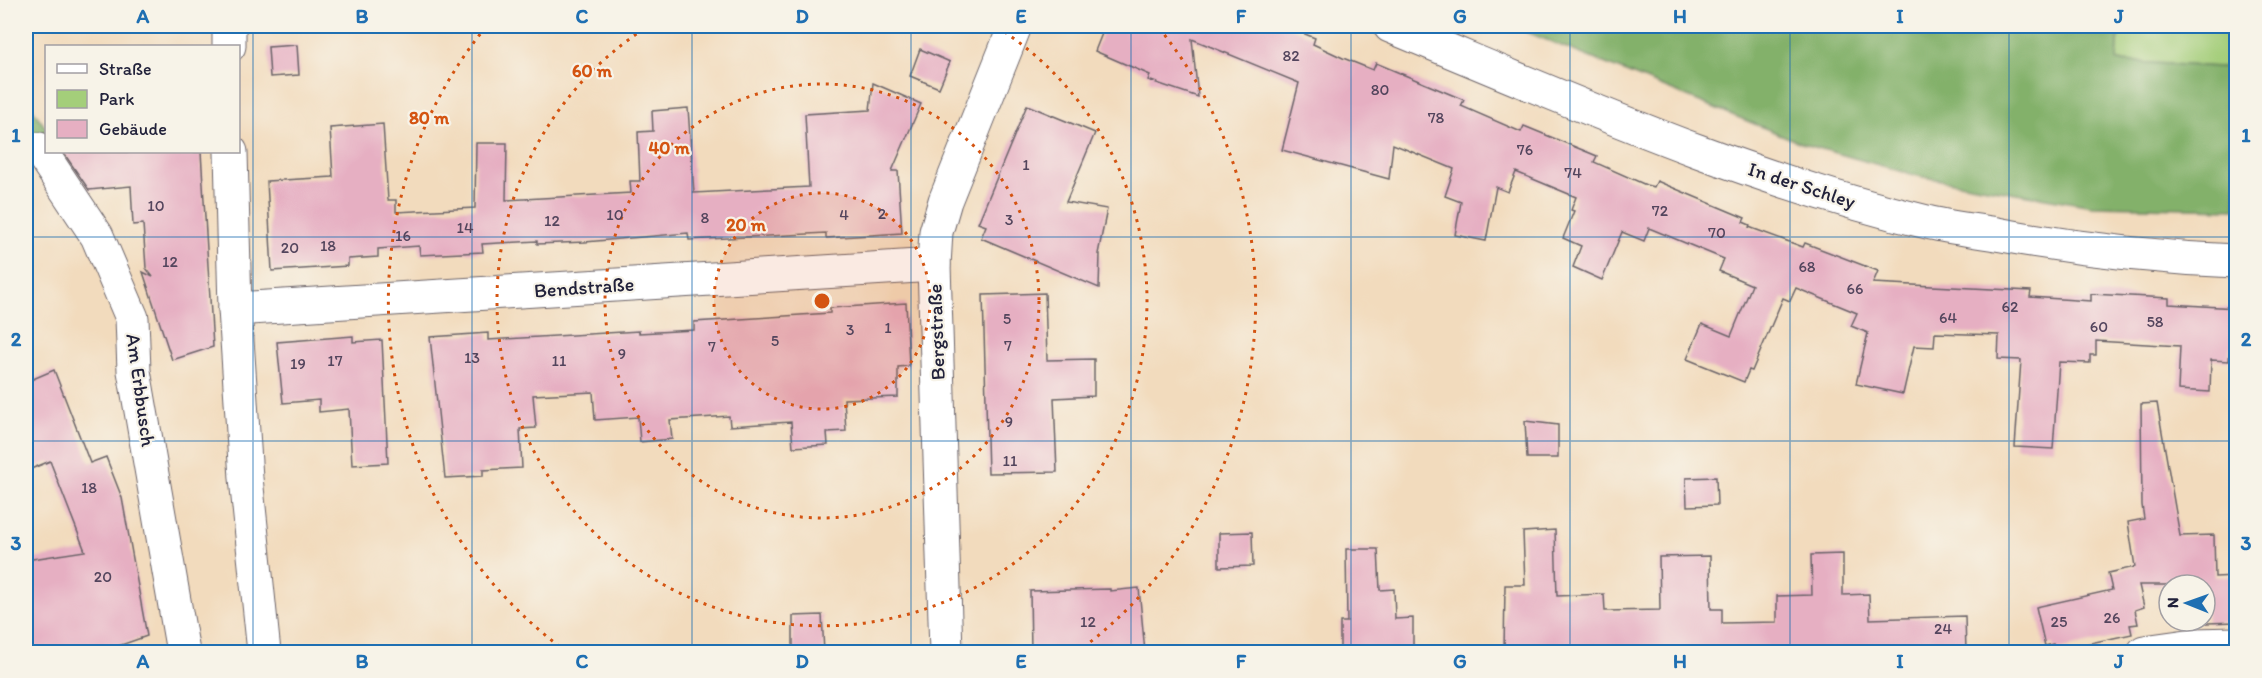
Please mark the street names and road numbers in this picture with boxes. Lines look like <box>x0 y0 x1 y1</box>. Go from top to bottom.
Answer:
street label: In der Schley <box>1745 156 1859 214</box>
street label: Bendstraße <box>533 272 635 302</box>
street label: Bergstraße <box>922 283 950 381</box>
street label: Am Erbbusch <box>121 332 161 448</box>

